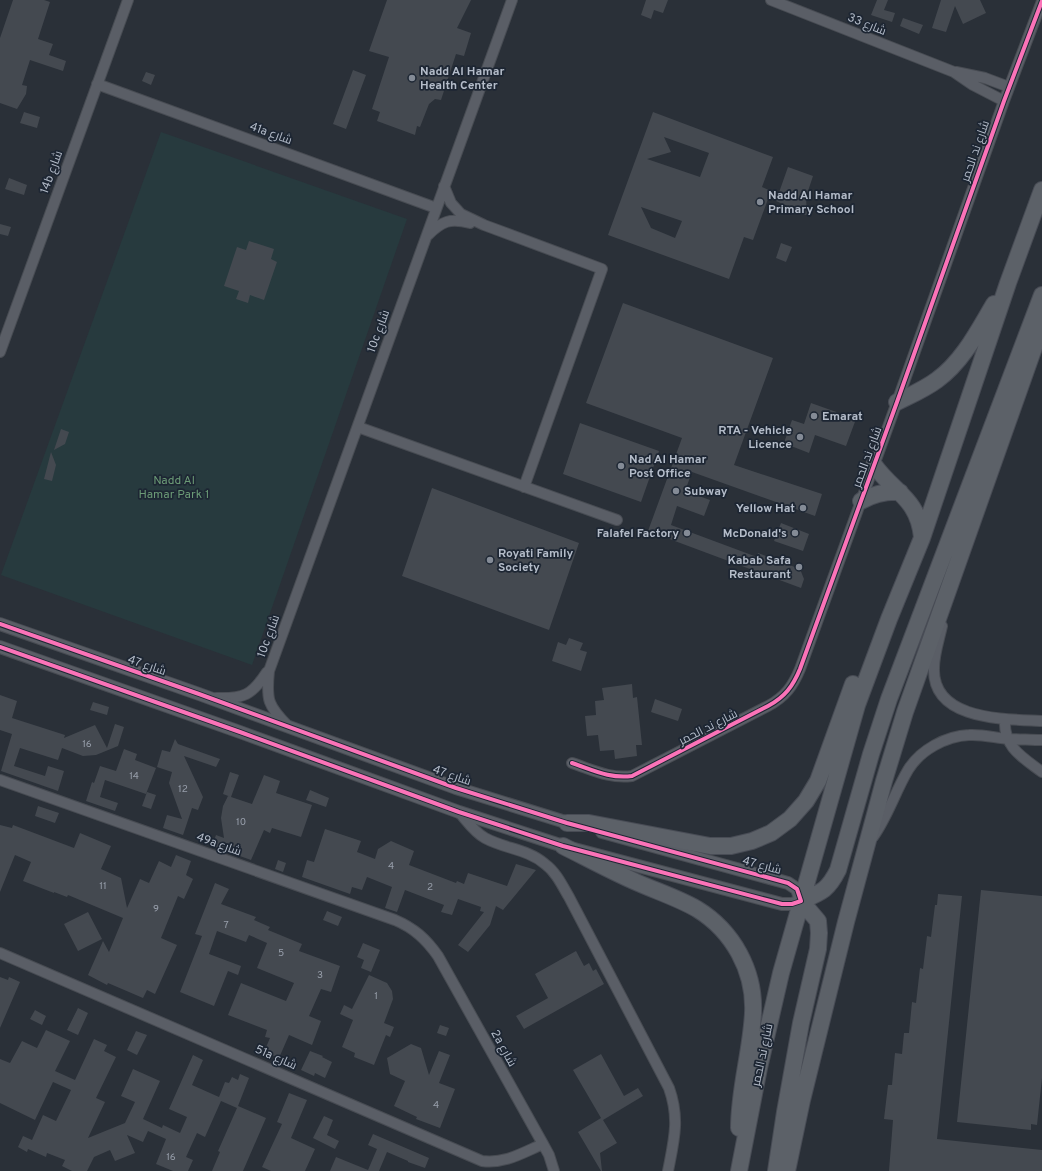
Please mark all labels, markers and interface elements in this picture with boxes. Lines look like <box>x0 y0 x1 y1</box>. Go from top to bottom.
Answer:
street label: شارع 33 <box>845 10 888 40</box>
place label: Nadd Al Hamar Health Center <box>420 64 505 94</box>
marker: Nadd Al Hamar Health Center <box>407 73 417 83</box>
street label: شارع ند الحمر <box>958 118 994 185</box>
street label: 41a شارع <box>247 119 294 149</box>
street label: 14b شارع <box>37 149 67 196</box>
place label: Nadd Al Hamar Primary School <box>768 188 854 218</box>
marker: Nadd Al Hamar Primary School <box>755 197 765 207</box>
street label: 10c شارع <box>364 308 394 355</box>
place label: Emarat <box>822 409 863 425</box>
marker: Emarat <box>809 411 819 421</box>
place label: RTA - Vehicle Licence <box>718 423 792 453</box>
street label: شارع ند الحمر <box>849 424 886 491</box>
marker: RTA - Vehicle Licence <box>795 432 805 442</box>
place label: Nad Al Hamar Post Office <box>629 452 707 482</box>
marker: Nad Al Hamar Post Office <box>616 461 626 471</box>
park label: Nadd Al Hamar Park 1 <box>139 473 209 503</box>
place label: Subway <box>684 484 728 500</box>
marker: Subway <box>671 486 681 496</box>
place label: Yellow Hat <box>736 501 795 517</box>
marker: Yellow Hat <box>798 503 808 513</box>
place label: Falafel Factory <box>597 526 679 542</box>
place label: McDonald's <box>723 526 787 542</box>
marker: Falafel Factory <box>682 528 692 538</box>
marker: McDonald's <box>790 528 800 538</box>
place label: Royati Family Society <box>498 546 573 576</box>
place label: Kabab Safa Restaurant <box>728 553 791 583</box>
marker: Royati Family Society <box>485 555 495 565</box>
marker: Kabab Safa Restaurant <box>794 562 804 572</box>
street label: 10c شارع <box>254 613 284 660</box>
street label: شارع 47 <box>125 652 168 680</box>
street label: شارع ند الحمر <box>675 706 741 750</box>
house number: 16 <box>82 738 92 751</box>
street label: شارع 47 <box>430 762 473 790</box>
house number: 14 <box>129 770 139 783</box>
house number: 12 <box>178 783 188 796</box>
house number: 10 <box>236 816 246 829</box>
street label: 49a شارع <box>194 829 243 860</box>
street label: شارع 47 <box>741 853 783 879</box>
house number: 4 <box>388 860 394 873</box>
house number: 11 <box>99 880 107 893</box>
house number: 2 <box>427 881 433 894</box>
house number: 9 <box>153 903 159 916</box>
house number: 7 <box>223 919 229 932</box>
house number: 5 <box>278 947 284 960</box>
house number: 3 <box>317 969 323 982</box>
house number: 1 <box>374 990 378 1003</box>
street label: شارع ند الحمر <box>748 1022 777 1089</box>
street label: 2a شارع <box>486 1027 520 1070</box>
street label: 51a شارع <box>252 1042 299 1074</box>
house number: 4 <box>433 1099 439 1112</box>
house number: 16 <box>166 1151 176 1164</box>

